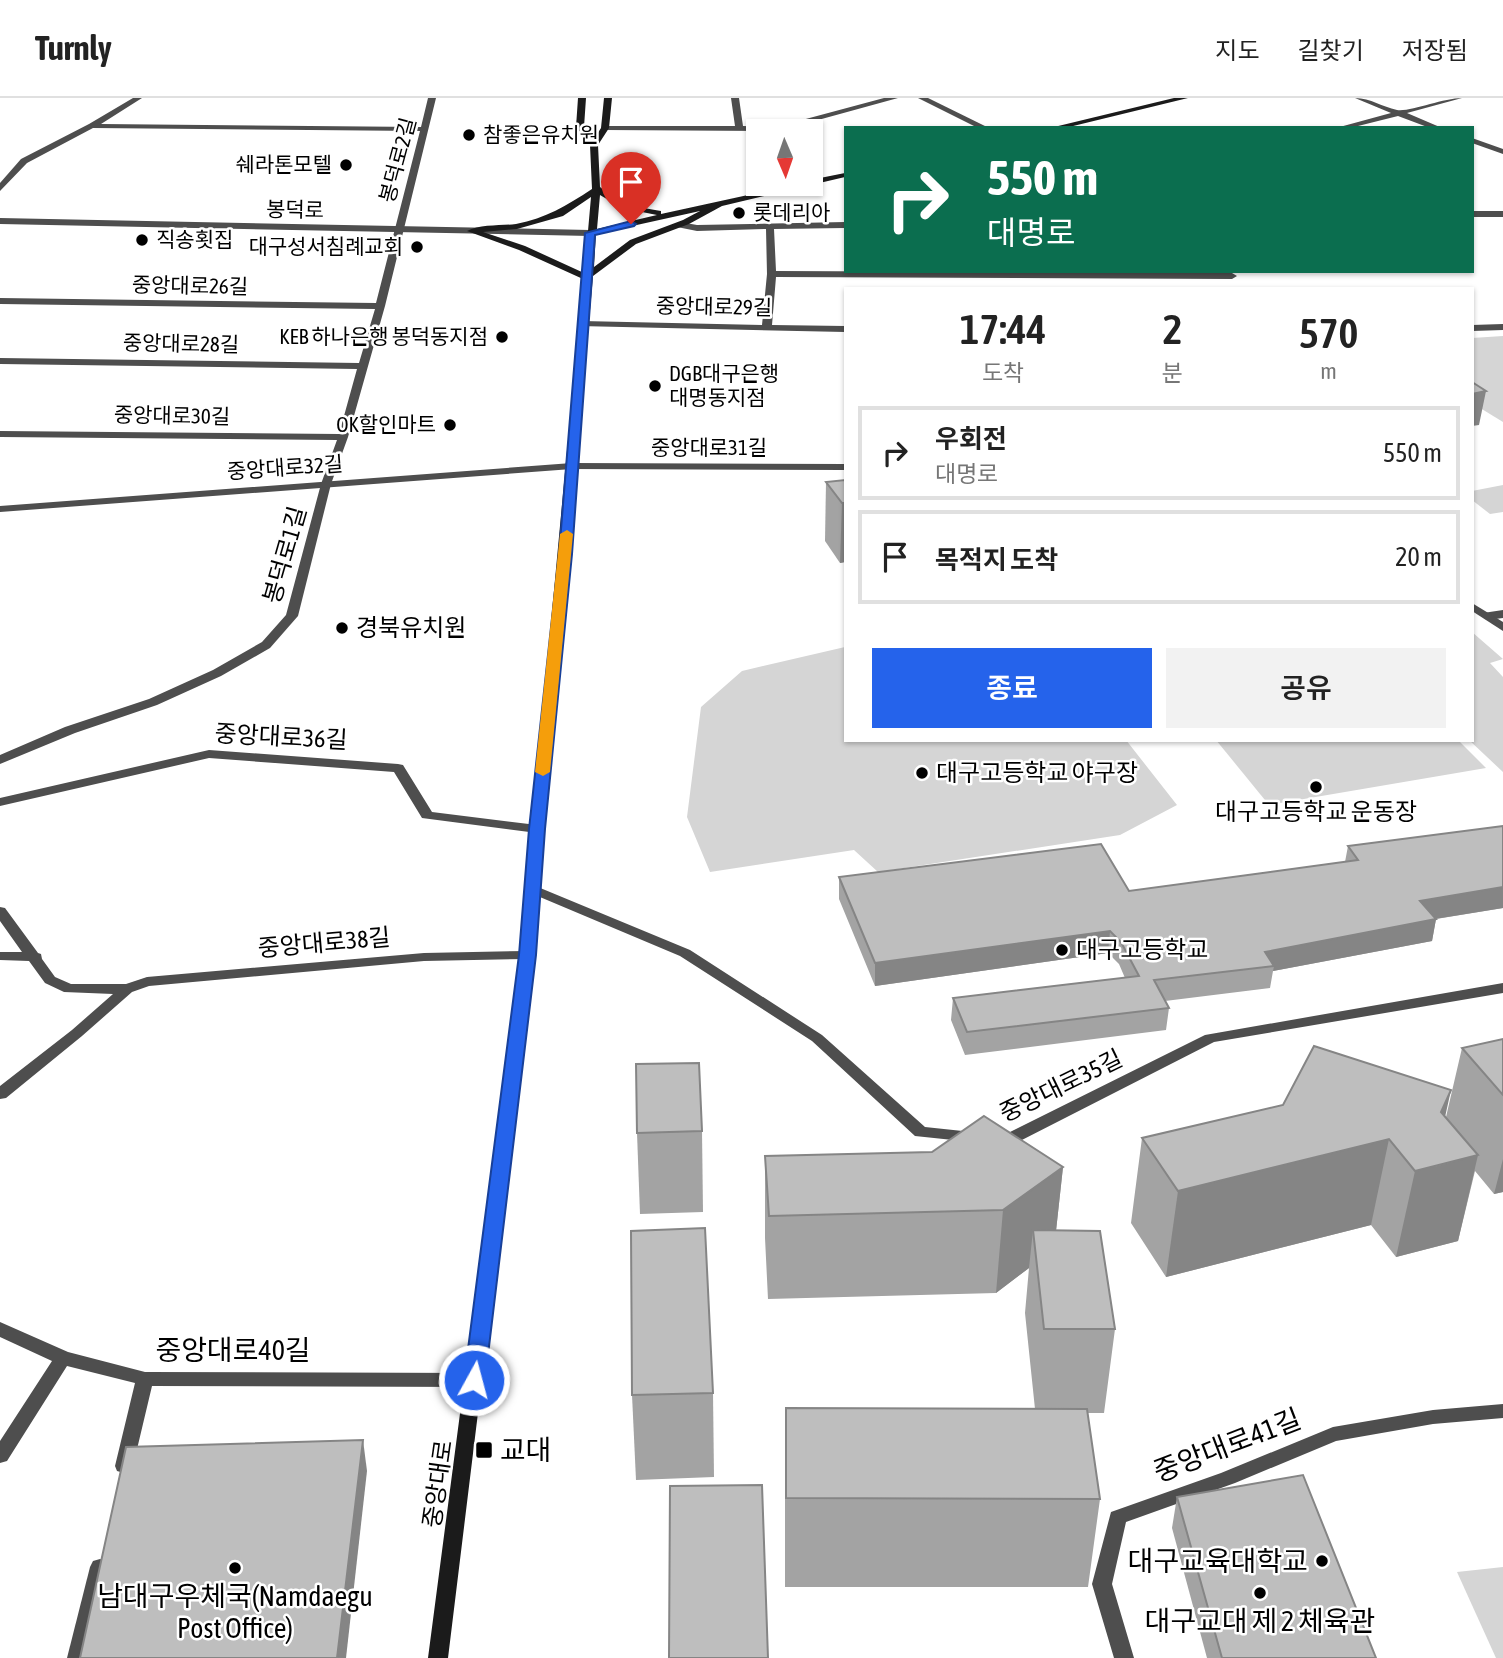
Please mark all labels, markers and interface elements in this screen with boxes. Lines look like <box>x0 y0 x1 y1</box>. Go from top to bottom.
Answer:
text: Turnly <box>35 29 112 67</box>
text: 지도 <box>1215 37 1260 64</box>
text: 길찾기 <box>1298 37 1364 64</box>
text: 저장됨 <box>1402 37 1468 64</box>
street label: 봉덕로2길 <box>374 115 420 205</box>
north arrow <box>746 119 822 196</box>
map controls <box>746 119 823 196</box>
place label: 참좋은유치원 <box>483 122 599 146</box>
marker: 참좋은유치원 <box>461 127 477 143</box>
text: 550 m <box>987 149 1098 205</box>
place label: 쉐라톤모텔 <box>235 152 332 176</box>
pin <box>601 152 661 224</box>
icon: right <box>872 154 963 245</box>
marker: 쉐라톤모텔 <box>338 157 354 173</box>
icon: arrive <box>612 163 650 201</box>
street label: 봉덕로 <box>266 196 324 222</box>
place label: 롯데리아 <box>753 200 830 224</box>
marker: 롯데리아 <box>731 205 747 221</box>
text: 대명로 <box>987 214 1075 251</box>
place label: 직송횟집 <box>156 227 233 251</box>
marker: 직송횟집 <box>134 232 150 248</box>
place label: 대구성서침례교회 <box>248 234 403 258</box>
marker: 대구성서침례교회 <box>409 239 425 255</box>
street label: 중앙대로26길 <box>132 272 248 298</box>
street label: 중앙대로29길 <box>656 293 772 319</box>
text: 17:44 <box>960 305 1046 353</box>
text: 2 <box>1163 305 1182 353</box>
text: 570 <box>1299 309 1358 357</box>
place label: KEB 하나은행 봉덕동지점 <box>279 324 488 348</box>
marker: KEB 하나은행 봉덕동지점 <box>494 329 510 345</box>
street label: 중앙대로28길 <box>123 330 239 356</box>
text: m <box>1320 358 1337 384</box>
text: 도착 <box>982 360 1024 386</box>
text: 분 <box>1162 360 1183 386</box>
place label: DGB대구은행 대명동지점 <box>669 361 779 409</box>
marker: DGB대구은행 대명동지점 <box>647 378 663 394</box>
street label: 중앙대로30길 <box>114 402 230 428</box>
place label: OK할인마트 <box>336 412 436 436</box>
marker: OK할인마트 <box>442 417 458 433</box>
text: 우회전 <box>935 424 1007 454</box>
icon: right <box>876 434 914 472</box>
street label: 중앙대로31길 <box>651 435 767 459</box>
text: 550 m <box>1383 438 1442 468</box>
street label: 중앙대로32길 <box>226 451 344 483</box>
text: 대명로 <box>935 461 998 487</box>
street label: 봉덕로1길 <box>258 503 311 606</box>
icon: arrive <box>876 538 914 576</box>
text: 20 m <box>1395 542 1442 572</box>
text: 목적지 도착 <box>935 545 1058 575</box>
place label: 경북유치원 <box>356 614 466 641</box>
marker: 경북유치원 <box>334 620 350 636</box>
button: 종료 <box>872 648 1152 728</box>
button: 공유 <box>1166 648 1446 728</box>
street label: 중앙대로36길 <box>214 720 348 753</box>
place label: 대구고등학교 야구장 <box>936 759 1138 786</box>
marker: 대구고등학교 야구장 <box>914 765 930 781</box>
marker: 대구고등학교 운동장 <box>1308 779 1324 795</box>
place label: 대구고등학교 운동장 <box>1215 798 1417 825</box>
street label: 중앙대로38길 <box>257 923 391 962</box>
place label: 대구고등학교 <box>1076 936 1208 963</box>
marker: 대구고등학교 <box>1054 942 1070 958</box>
street label: 중앙대로35길 <box>995 1044 1126 1127</box>
street label: 중앙대로40길 <box>155 1334 311 1366</box>
position arrow <box>437 1343 511 1417</box>
street label: 중앙대로41길 <box>1149 1402 1305 1488</box>
place label: 교대 <box>500 1434 552 1466</box>
street label: 중앙대로 <box>418 1438 457 1530</box>
marker: 교대 <box>474 1440 494 1460</box>
place label: 대구교육대학교 <box>1128 1545 1308 1577</box>
marker: 대구교육대학교 <box>1314 1553 1330 1569</box>
marker: 남대구우체국(Namdaegu Post Office) <box>227 1560 243 1576</box>
place label: 남대구우체국(Namdaegu Post Office) <box>97 1580 373 1644</box>
marker: 대구교대 제 2 체육관 <box>1252 1585 1268 1601</box>
place label: 대구교대 제 2 체육관 <box>1145 1605 1375 1637</box>

